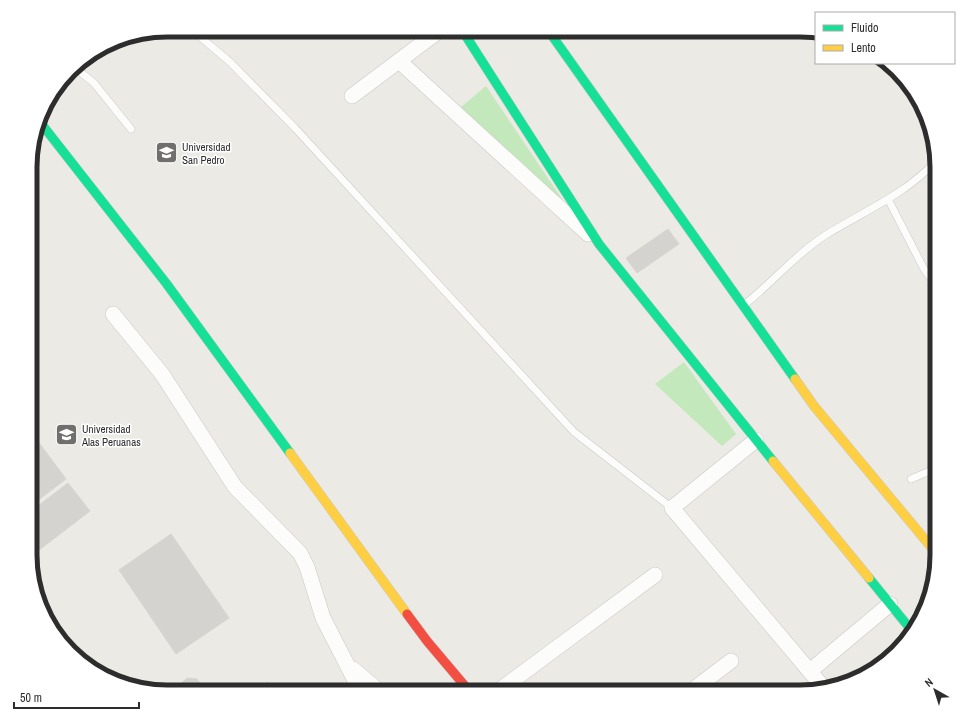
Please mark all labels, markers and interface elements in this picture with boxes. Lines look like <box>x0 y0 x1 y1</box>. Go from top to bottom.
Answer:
legend <box>815 12 955 64</box>
text: Fluido <box>851 20 878 36</box>
text: Lento <box>851 40 876 56</box>
school or university icon: Universidad San Pedro <box>154 140 180 166</box>
place label: Universidad San Pedro <box>182 140 231 167</box>
school or university icon: Universidad Alas Peruanas <box>53 422 79 448</box>
place label: Universidad Alas Peruanas <box>81 422 141 449</box>
north arrow <box>915 670 955 710</box>
text: N <box>922 675 936 690</box>
scale bar <box>14 684 139 710</box>
text: 50 m <box>20 690 42 706</box>

